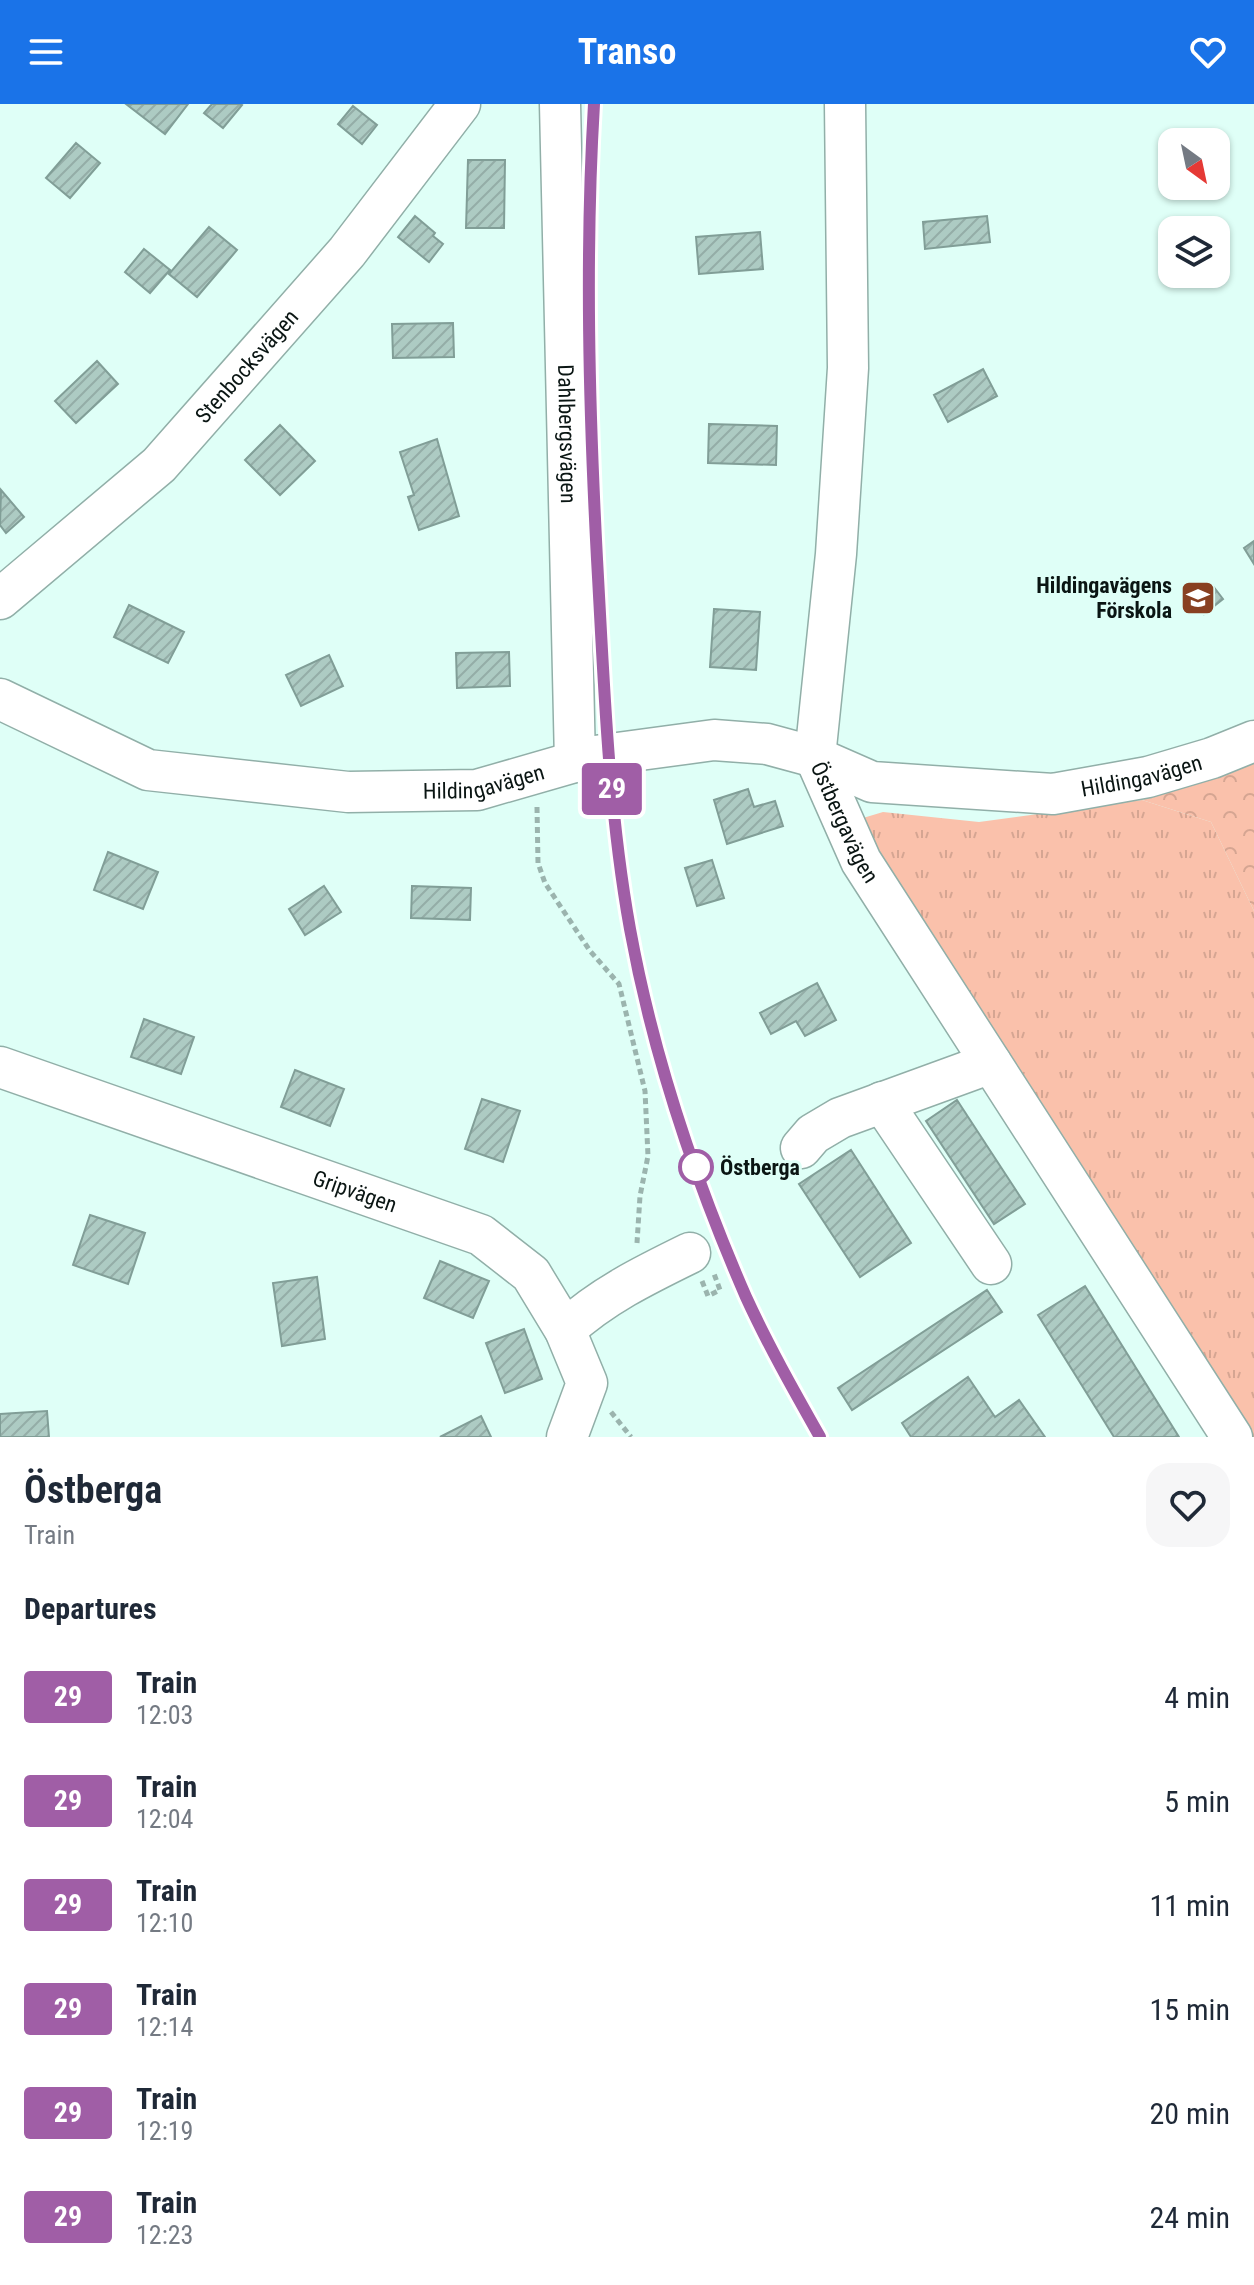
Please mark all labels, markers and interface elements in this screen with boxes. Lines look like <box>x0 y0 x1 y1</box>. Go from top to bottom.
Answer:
icon: menu <box>24 30 68 74</box>
icon: heart <box>1186 30 1230 74</box>
text: Transo <box>578 31 676 73</box>
north arrow <box>1158 128 1230 200</box>
map controls <box>1158 128 1230 288</box>
button: layers <box>1158 216 1230 288</box>
street label: Stenbocksvägen <box>190 304 303 428</box>
street label: Dahlbergsvägen <box>553 364 582 504</box>
place label: Hildingavägens Förskola <box>1036 573 1172 623</box>
school or university icon: Hildingavägens Förskola <box>1179 579 1217 617</box>
street label: Hildingavägen <box>1079 749 1205 801</box>
street label: Östbergavägen <box>806 758 884 887</box>
street label: Hildingavägen <box>423 759 547 803</box>
line badge: 29 <box>576 763 648 815</box>
text: 29 <box>598 772 626 805</box>
marker: Östberga <box>679 1150 713 1184</box>
place label: Östberga <box>720 1155 800 1180</box>
street label: Gripvägen <box>310 1165 400 1217</box>
button: heart <box>1146 1463 1230 1547</box>
text: Östberga <box>24 1468 162 1512</box>
text: Train <box>24 1520 75 1550</box>
text: Departures <box>24 1591 157 1626</box>
text: Train <box>136 1665 197 1700</box>
text: 29 <box>54 1680 82 1713</box>
text: 4 min <box>1164 1680 1230 1715</box>
text: 12:03 <box>136 1700 193 1730</box>
text: Train <box>136 1769 197 1804</box>
text: 29 <box>54 1784 82 1817</box>
text: 5 min <box>1164 1784 1230 1819</box>
text: 12:04 <box>136 1804 193 1834</box>
text: Train <box>136 1873 197 1908</box>
text: 29 <box>54 1888 82 1921</box>
text: 11 min <box>1149 1888 1230 1923</box>
text: 12:10 <box>136 1908 193 1938</box>
text: Train <box>136 1977 197 2012</box>
text: 29 <box>54 1992 82 2025</box>
text: 15 min <box>1149 1992 1230 2027</box>
text: 12:14 <box>136 2012 193 2042</box>
text: Train <box>136 2081 197 2116</box>
text: 29 <box>54 2096 82 2129</box>
text: 20 min <box>1149 2096 1230 2131</box>
text: 12:19 <box>136 2116 193 2146</box>
text: Train <box>136 2185 197 2220</box>
text: 29 <box>54 2200 82 2233</box>
text: 24 min <box>1149 2200 1230 2235</box>
text: 12:23 <box>136 2220 193 2250</box>

